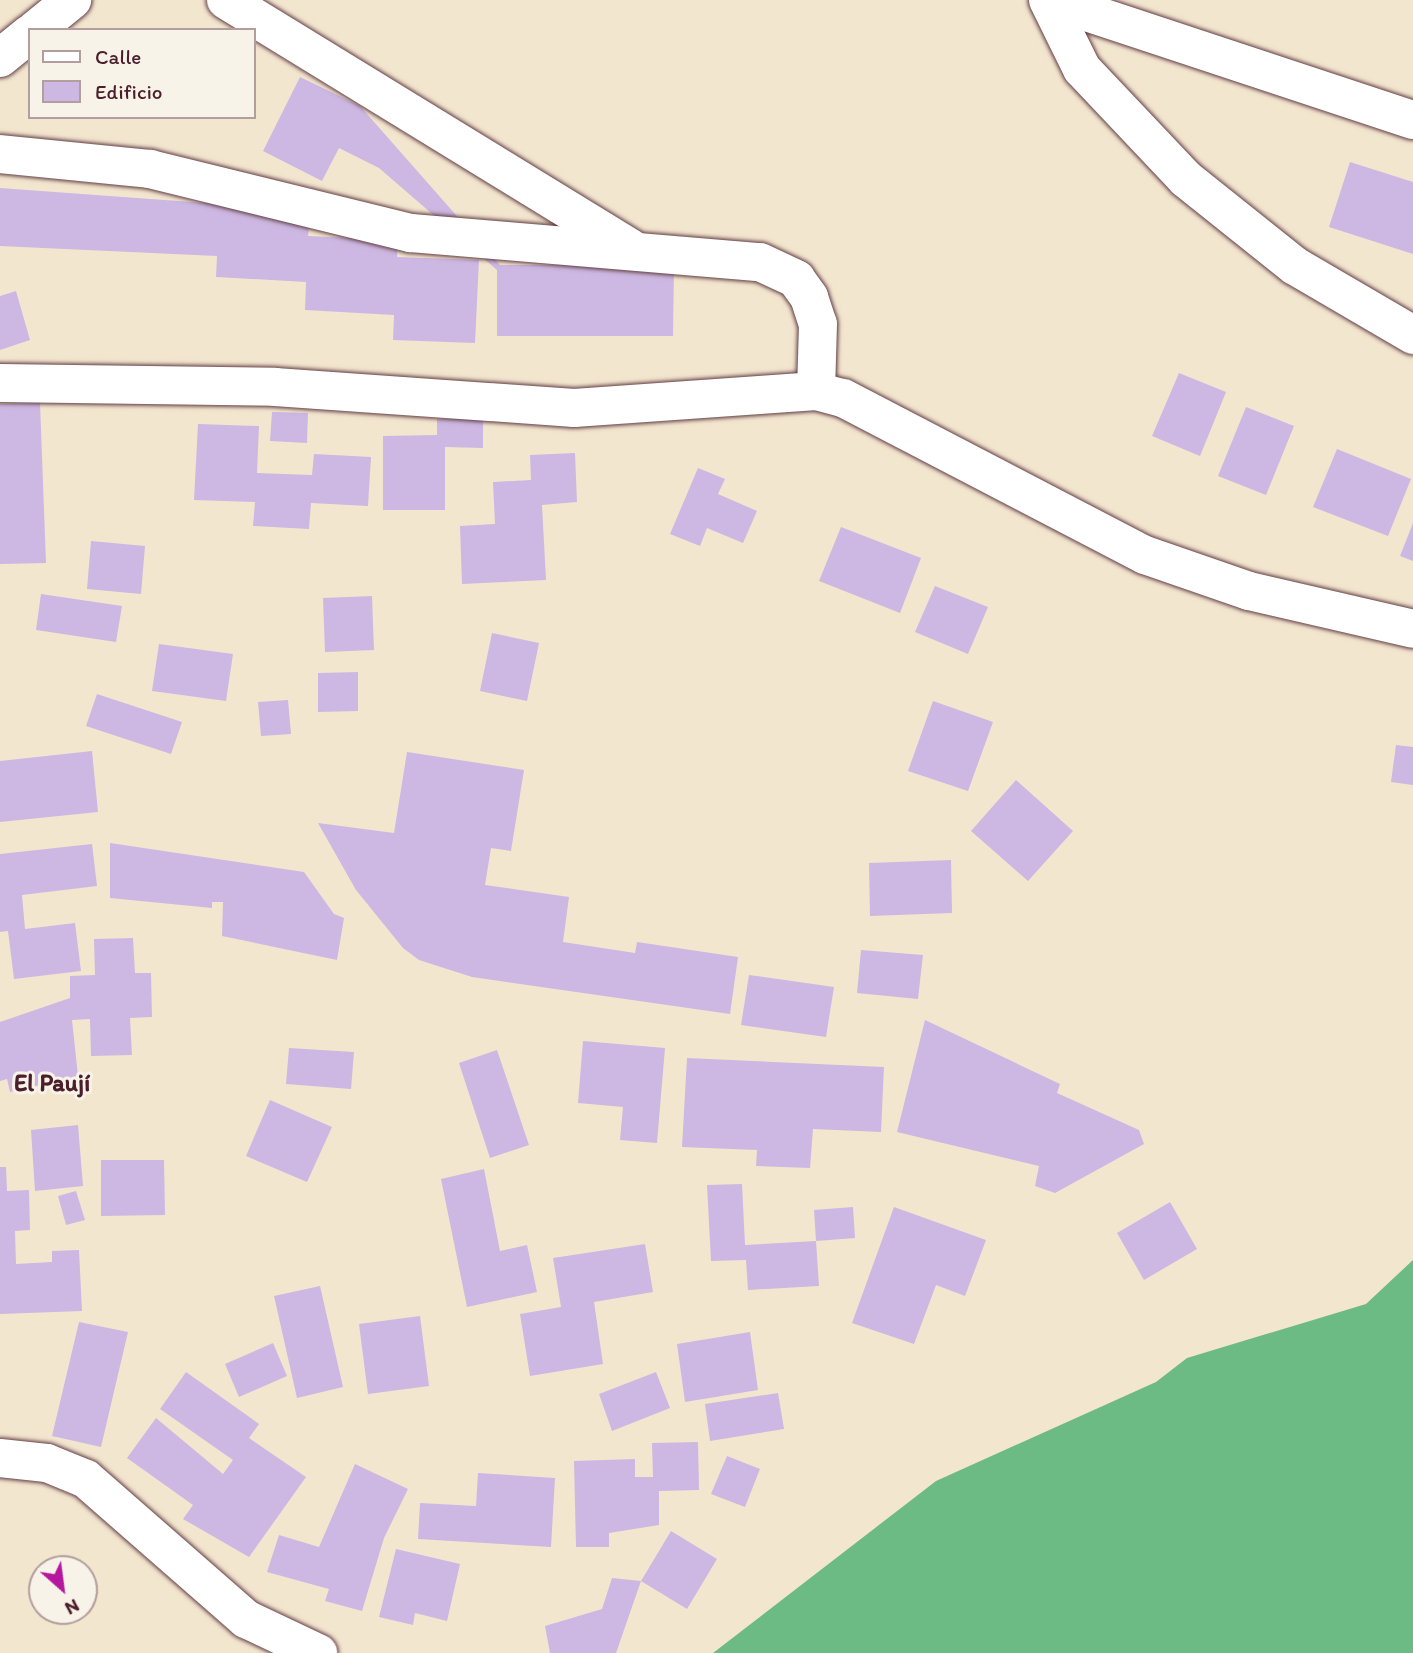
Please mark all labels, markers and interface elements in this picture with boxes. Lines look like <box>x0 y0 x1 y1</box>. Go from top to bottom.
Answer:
legend <box>28 28 256 119</box>
text: Calle <box>95 44 141 69</box>
text: Edificio <box>95 79 163 104</box>
district label: El Paují <box>14 1069 90 1097</box>
north arrow <box>28 1555 98 1625</box>
text: N <box>61 1594 83 1620</box>

